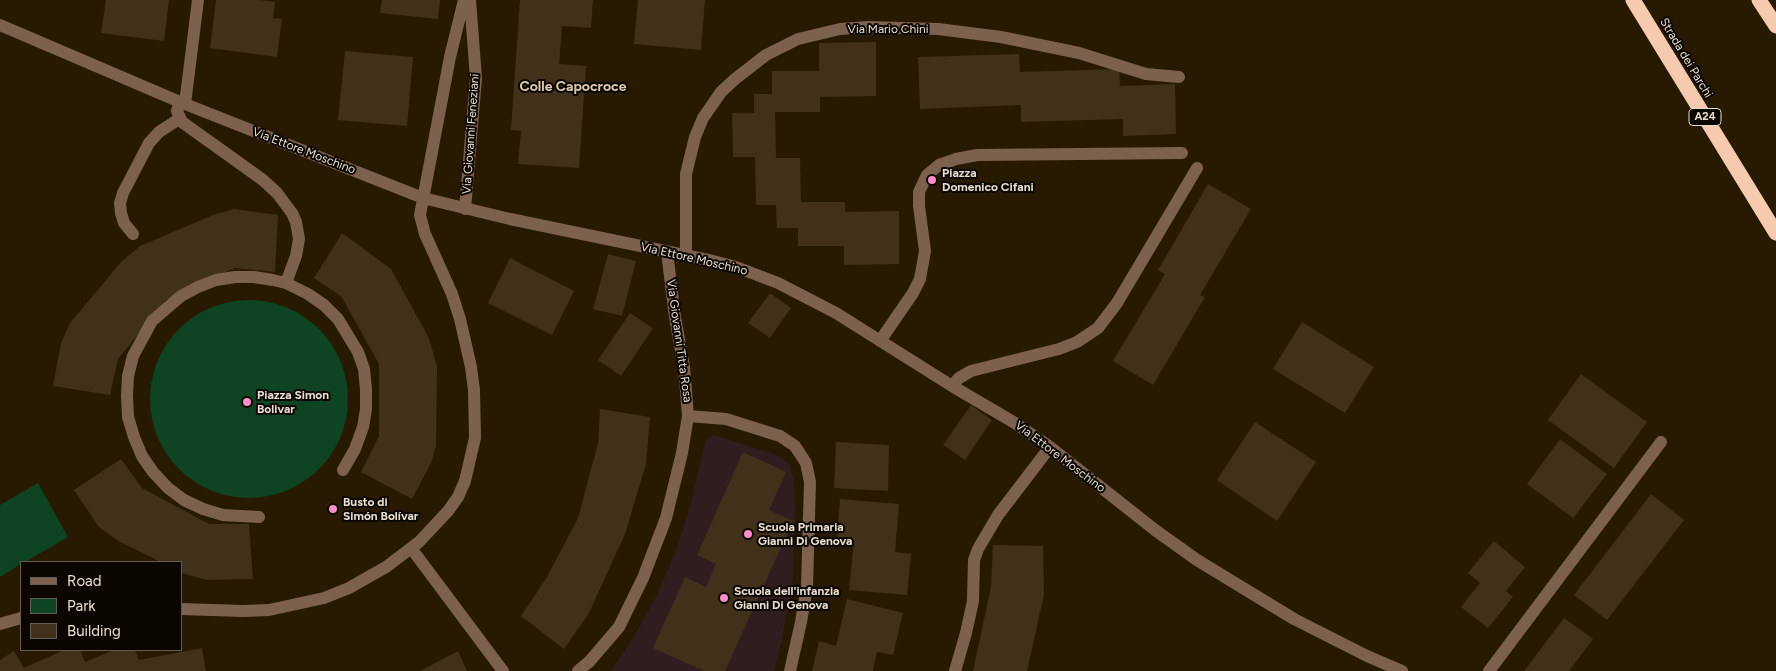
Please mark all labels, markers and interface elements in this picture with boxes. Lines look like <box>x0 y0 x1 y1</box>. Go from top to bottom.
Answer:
street label: Strada dei Parchi <box>1657 16 1715 100</box>
street label: Via Mario Chini <box>848 22 928 36</box>
street label: Via Giovanni Feneziani <box>460 73 482 195</box>
district label: Colle Capocroce <box>520 79 626 95</box>
road number: A24 <box>1689 108 1721 125</box>
street label: Via Ettore Moschino <box>250 125 358 177</box>
place label: Piazza Domenico Cifani <box>942 166 1034 194</box>
marker: Piazza Domenico Cifani <box>926 174 938 186</box>
street label: Via Ettore Moschino <box>639 240 749 278</box>
street label: Via Giovanni Titta Rosa <box>663 279 695 403</box>
place label: Piazza Simon Bolivar <box>257 388 329 416</box>
marker: Piazza Simon Bolivar <box>241 396 253 408</box>
street label: Via Ettore Moschino <box>1012 418 1108 496</box>
place label: Busto di Simón Bolívar <box>343 495 418 523</box>
marker: Busto di Simón Bolívar <box>327 503 339 515</box>
place label: Scuola Primaria Gianni Di Genova <box>758 520 852 548</box>
marker: Scuola Primaria Gianni Di Genova <box>742 528 754 540</box>
legend <box>20 561 182 651</box>
text: Road <box>67 572 102 590</box>
place label: Scuola dell'infanzia Gianni Di Genova <box>734 584 839 612</box>
marker: Scuola dell'infanzia Gianni Di Genova <box>718 592 730 604</box>
text: Park <box>67 597 96 615</box>
text: Building <box>67 622 121 640</box>

